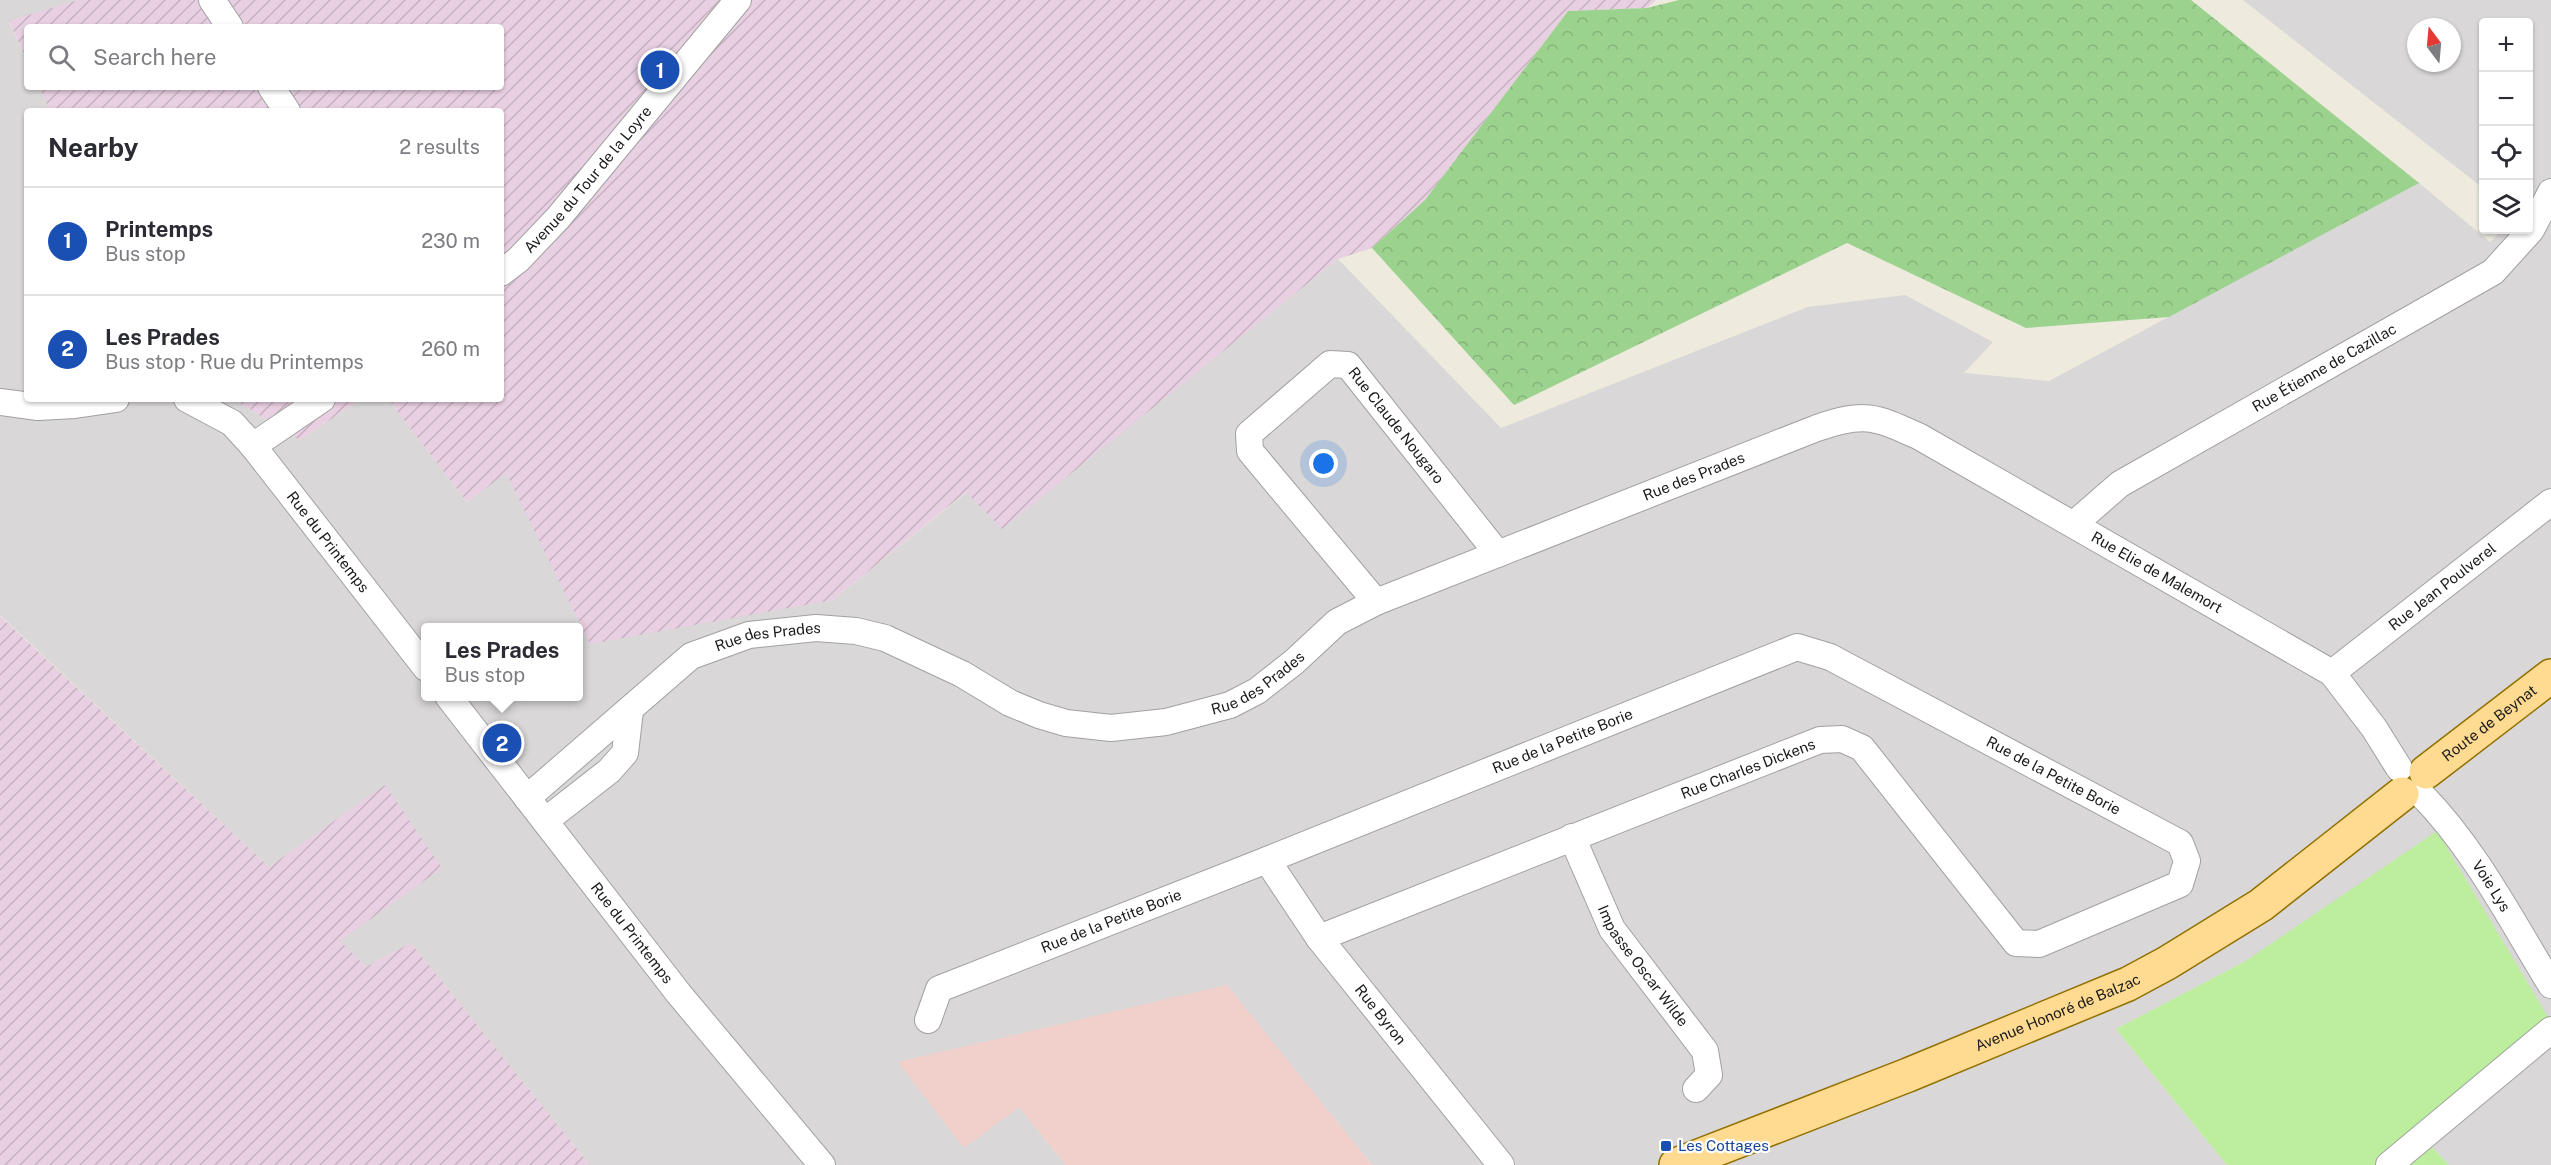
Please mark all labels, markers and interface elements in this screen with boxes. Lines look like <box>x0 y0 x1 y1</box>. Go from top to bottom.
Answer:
north arrow <box>2407 18 2461 72</box>
map controls <box>2479 18 2533 234</box>
button: + <box>2479 18 2533 72</box>
search box <box>24 24 504 90</box>
icon: search <box>45 41 78 74</box>
text: Search here <box>93 44 217 70</box>
pin: 1 <box>640 48 680 92</box>
button: − <box>2479 72 2533 126</box>
street label: Avenue du Tour de la Loyre <box>520 103 655 256</box>
button: locate <box>2479 126 2533 180</box>
text: Nearby <box>48 132 138 163</box>
text: 2 results <box>399 135 480 159</box>
button: layers <box>2479 180 2533 234</box>
text: Printemps <box>105 216 213 242</box>
text: 1 <box>63 229 72 253</box>
text: 230 m <box>421 229 480 253</box>
text: Bus stop <box>105 242 186 266</box>
street label: Rue Étienne de Cazillac <box>2249 320 2399 415</box>
text: Les Prades <box>105 324 220 350</box>
text: 2 <box>61 337 74 361</box>
text: 260 m <box>421 337 480 361</box>
text: Bus stop · Rue du Printemps <box>105 350 364 374</box>
street label: Rue Claude Nougaro <box>1345 364 1448 487</box>
street label: Rue des Prades <box>1640 448 1747 504</box>
your location <box>1309 449 1338 478</box>
street label: Rue du Printemps <box>284 488 373 596</box>
street label: Rue Elie de Malemort <box>2088 528 2226 616</box>
street label: Rue Jean Poulverel <box>2385 539 2499 634</box>
street label: Rue des Prades <box>713 619 822 655</box>
popup <box>421 623 583 701</box>
text: Les Prades <box>445 637 559 663</box>
street label: Rue des Prades <box>1209 648 1308 718</box>
text: Bus stop <box>445 663 525 687</box>
street label: Route de Beynat <box>2439 681 2540 765</box>
street label: Rue de la Petite Borie <box>1490 705 1635 776</box>
pin: 2 <box>482 720 522 766</box>
street label: Rue de la Petite Borie <box>1984 733 2124 818</box>
street label: Rue Charles Dickens <box>1678 735 1817 802</box>
street label: Voie Lys <box>2469 857 2514 914</box>
street label: Rue du Printemps <box>588 879 677 987</box>
street label: Rue de la Petite Borie <box>1038 885 1184 956</box>
street label: Impasse Oscar Wilde <box>1595 902 1692 1030</box>
street label: Avenue Honoré de Balzac <box>1972 970 2143 1054</box>
street label: Rue Byron <box>1352 981 1410 1048</box>
place label: Les Cottages <box>1678 1137 1769 1154</box>
marker: Les Cottages <box>1659 1139 1673 1153</box>

